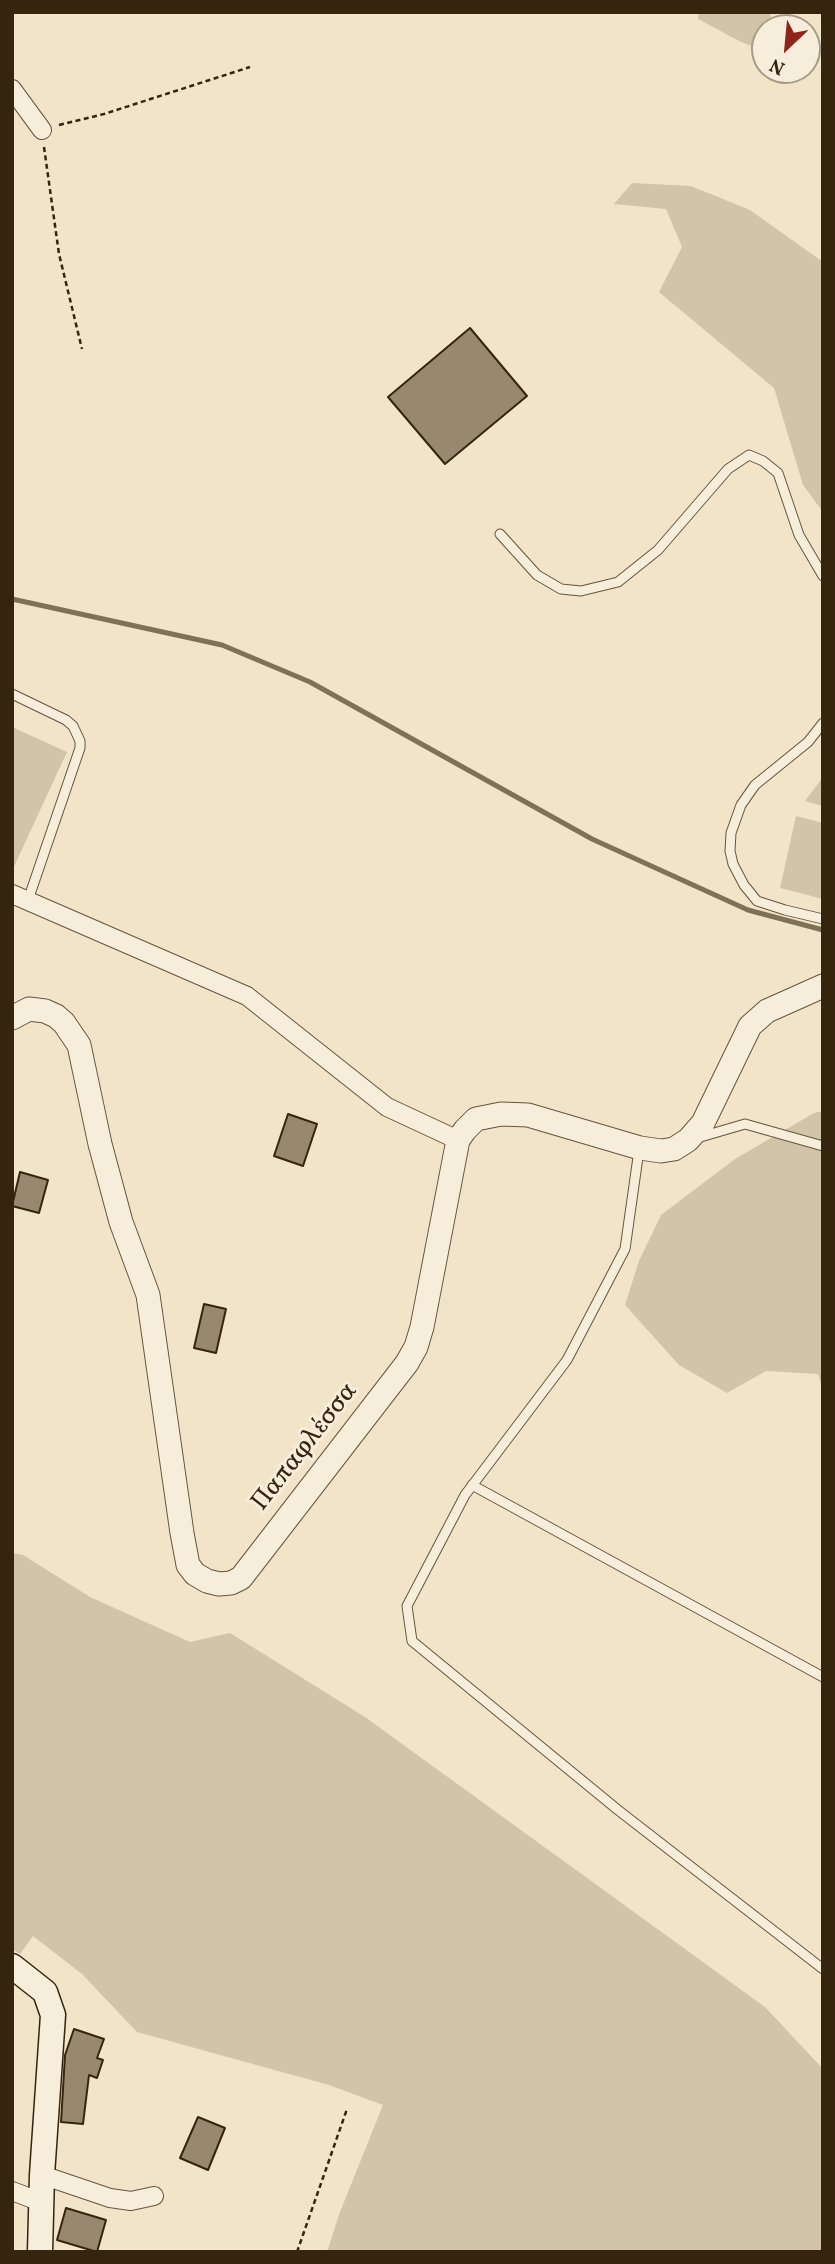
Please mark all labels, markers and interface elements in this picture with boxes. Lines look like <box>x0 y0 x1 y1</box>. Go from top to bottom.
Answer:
north arrow <box>751 14 821 84</box>
text: N <box>766 51 790 81</box>
street label: Παπαφλέσσα <box>246 1378 366 1518</box>

